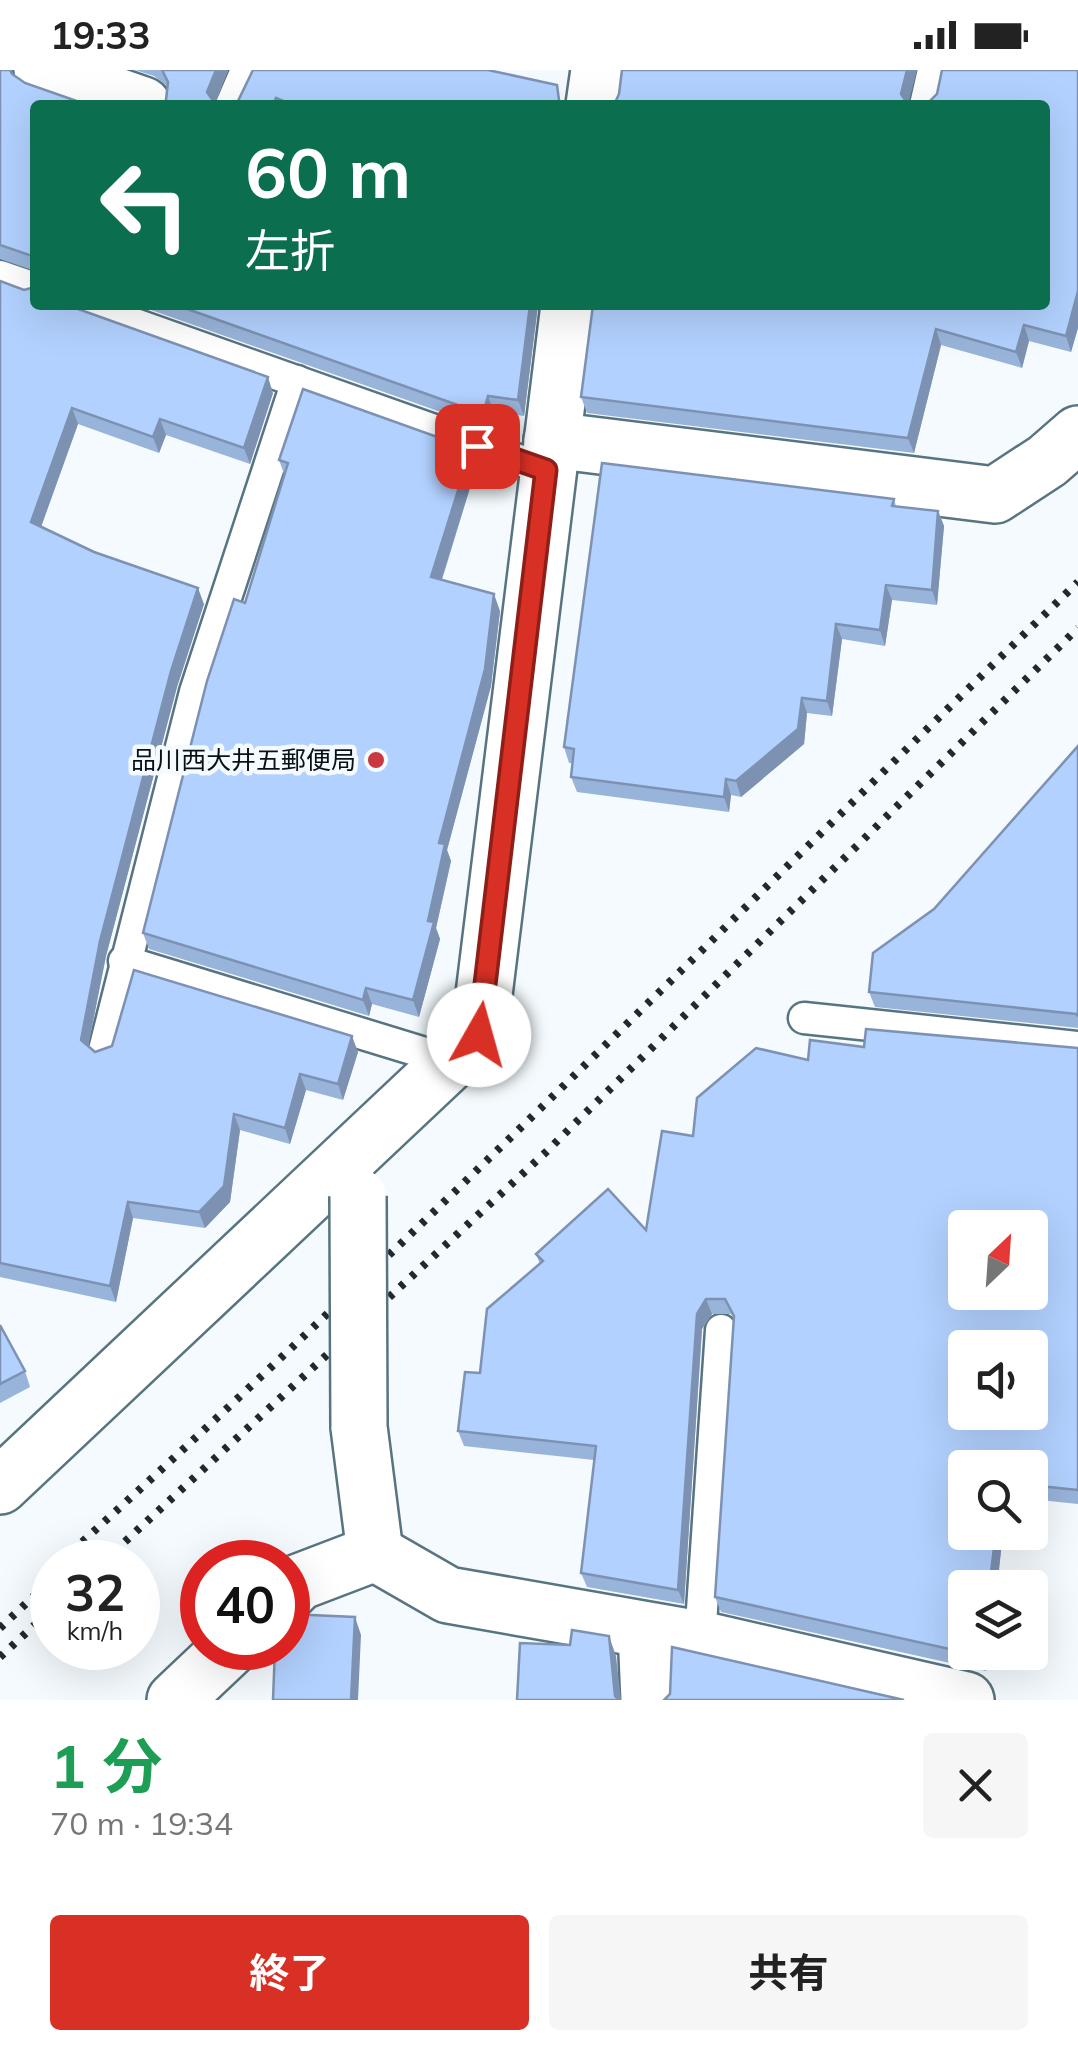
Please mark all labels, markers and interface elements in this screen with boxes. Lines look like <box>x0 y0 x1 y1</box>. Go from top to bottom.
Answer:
text: 19:33 <box>50 11 151 59</box>
text: 60 m <box>245 128 411 216</box>
icon: left <box>80 140 210 270</box>
text: 左折 <box>245 222 335 278</box>
pin <box>435 404 520 489</box>
icon: arrive <box>450 419 505 474</box>
place label: 品川西大井五郵便局 <box>131 744 356 775</box>
marker: 品川西大井五郵便局 <box>365 749 387 771</box>
position arrow <box>427 983 531 1087</box>
north arrow <box>948 1210 1048 1310</box>
map controls <box>948 1210 1048 1670</box>
button: sound <box>948 1330 1048 1430</box>
button: search <box>948 1450 1048 1550</box>
speed limit sign: 40 <box>180 1540 310 1670</box>
text: 32 <box>65 1561 125 1624</box>
button: layers <box>948 1570 1048 1670</box>
text: km/h <box>67 1615 123 1646</box>
text: 1 分 <box>50 1728 162 1803</box>
button: close <box>923 1733 1028 1838</box>
text: 70 m · 19:34 <box>50 1803 233 1843</box>
button: 終了 <box>50 1915 529 2030</box>
button: 共有 <box>549 1915 1028 2030</box>

